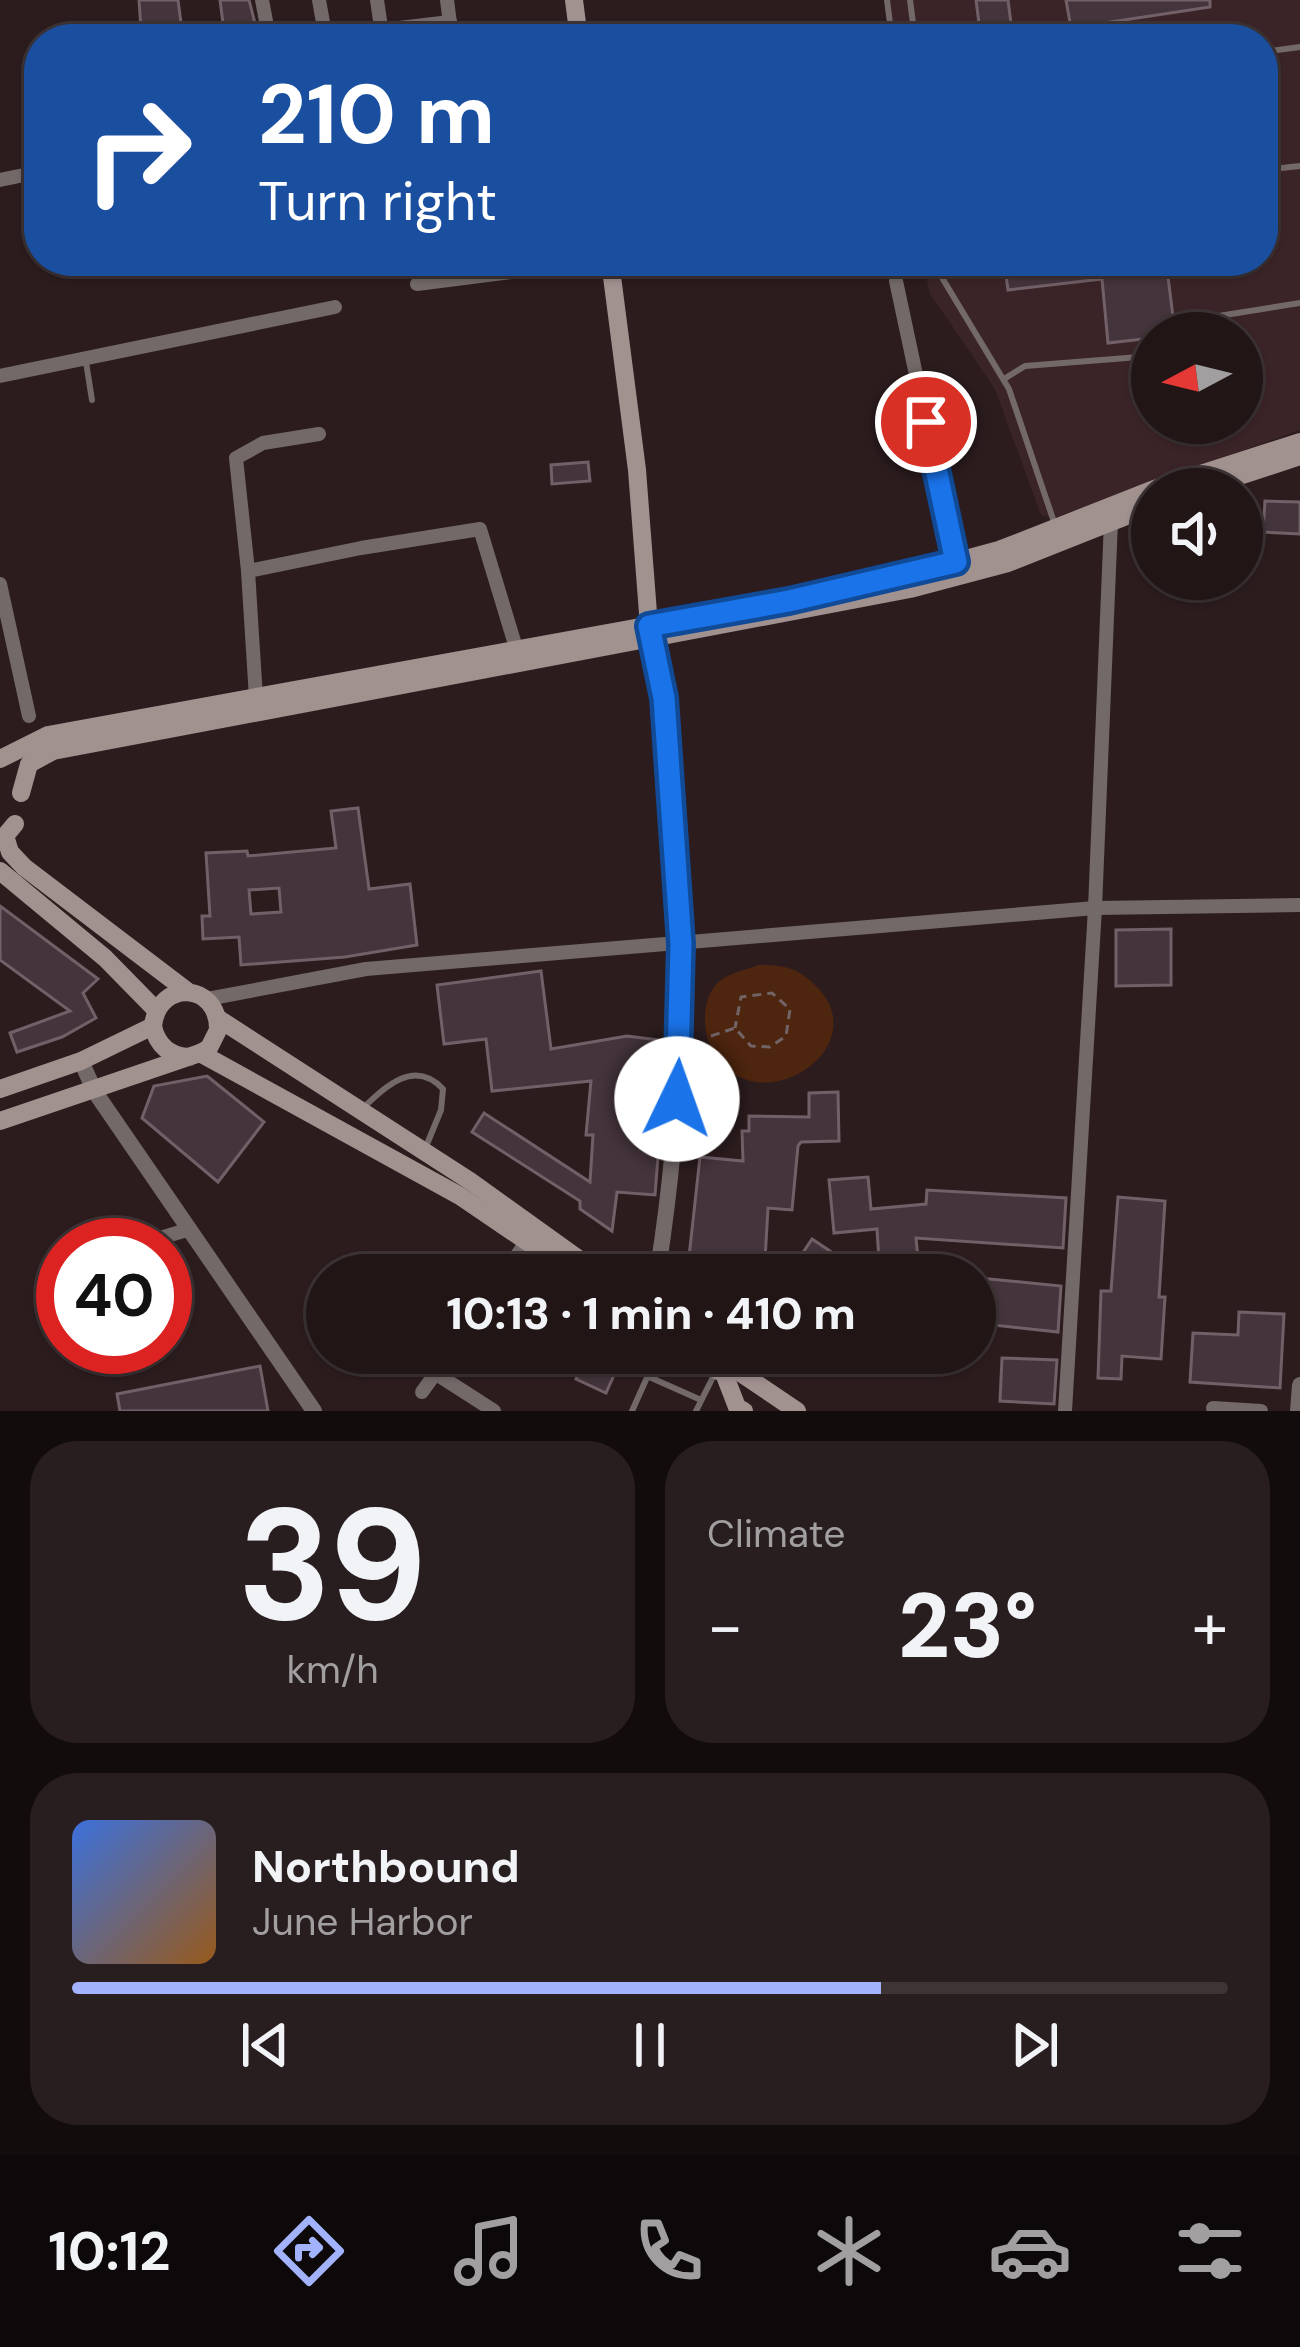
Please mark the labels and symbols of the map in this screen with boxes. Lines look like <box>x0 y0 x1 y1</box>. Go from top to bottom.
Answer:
north arrow <box>1131 312 1263 444</box>
pin <box>875 371 977 473</box>
position arrow <box>614 1036 740 1162</box>
speed limit sign: 40 <box>36 1218 192 1374</box>

